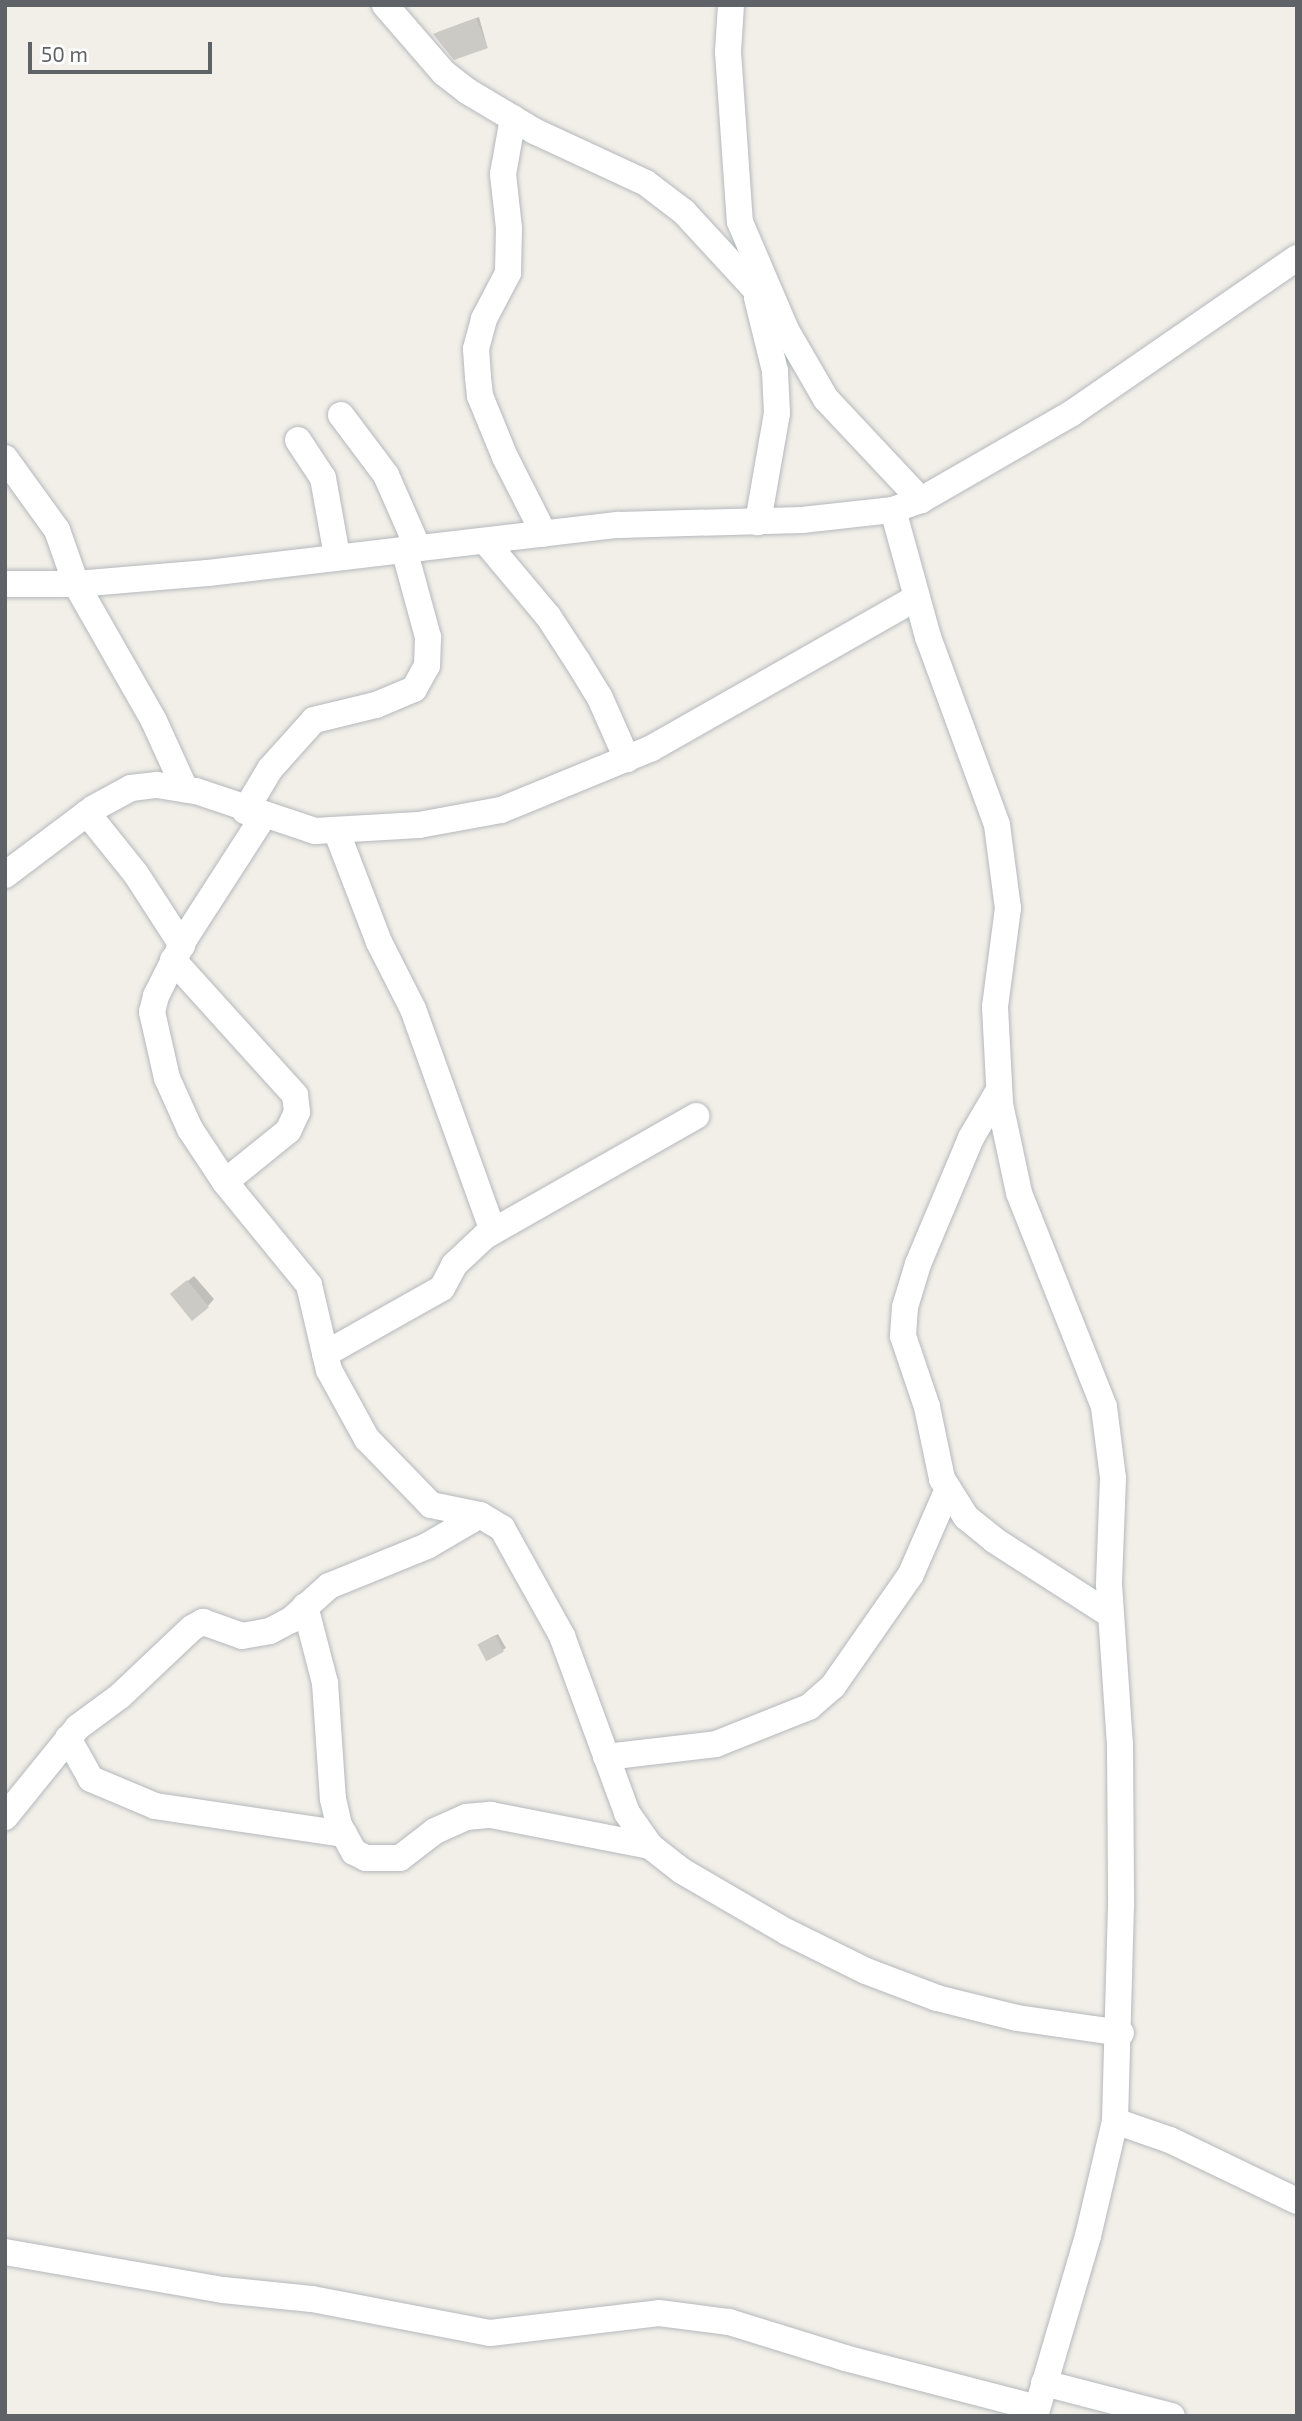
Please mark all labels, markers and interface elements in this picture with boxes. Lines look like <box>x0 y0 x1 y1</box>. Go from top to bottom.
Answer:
scale bar <box>32 28 215 72</box>
text: 50 m <box>41 41 88 66</box>

